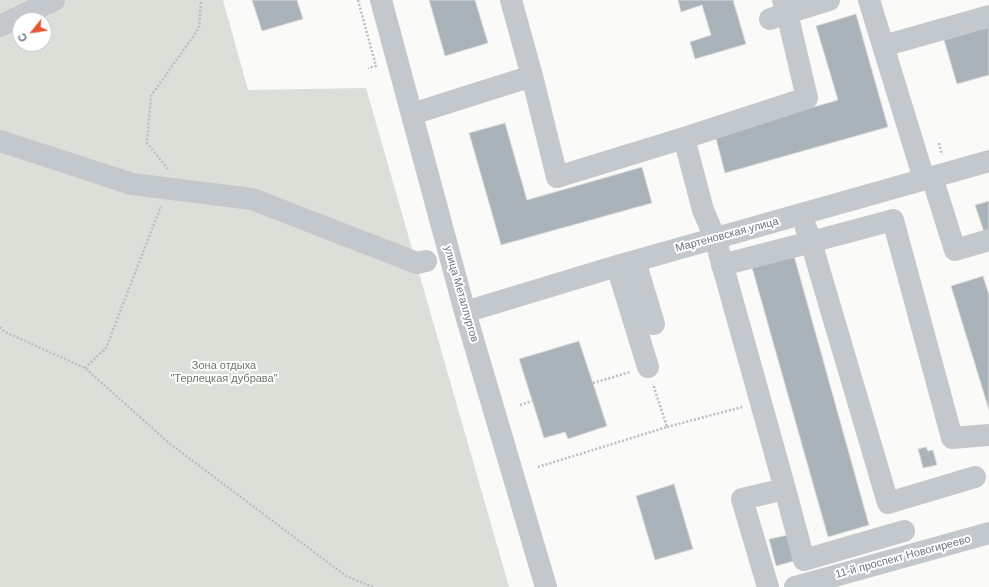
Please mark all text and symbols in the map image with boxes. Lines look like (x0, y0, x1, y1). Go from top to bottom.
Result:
north arrow (12, 12, 52, 52)
text: С (15, 31, 30, 44)
street label: Мартеновская улица (674, 215, 780, 255)
street label: улица Металлургов (441, 244, 481, 344)
park label: Зона отдыха "Терлецкая дубрава" (170, 359, 278, 385)
street label: 11-й проспект Новогиреево (834, 533, 972, 581)

